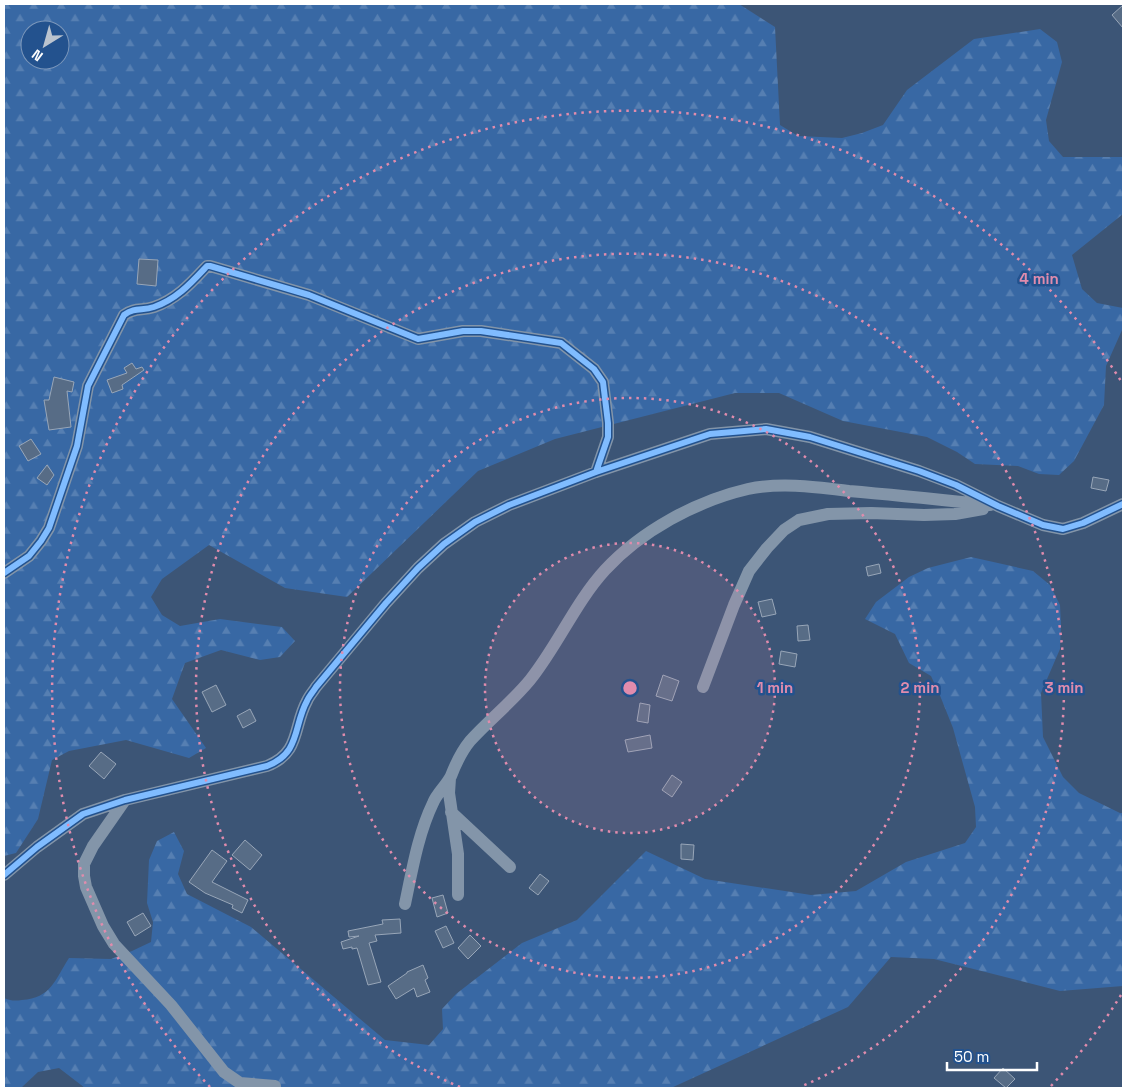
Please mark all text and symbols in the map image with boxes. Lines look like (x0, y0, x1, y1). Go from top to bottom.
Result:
north arrow (20, 20, 70, 70)
text: N (28, 45, 46, 65)
text: 4 min (1019, 269, 1059, 288)
text: 1 min (757, 678, 793, 697)
text: 2 min (901, 678, 939, 697)
text: 3 min (1045, 678, 1083, 697)
centre of rings (621, 679, 639, 697)
scale bar (947, 1040, 1037, 1072)
text: 50 m (954, 1047, 989, 1066)

